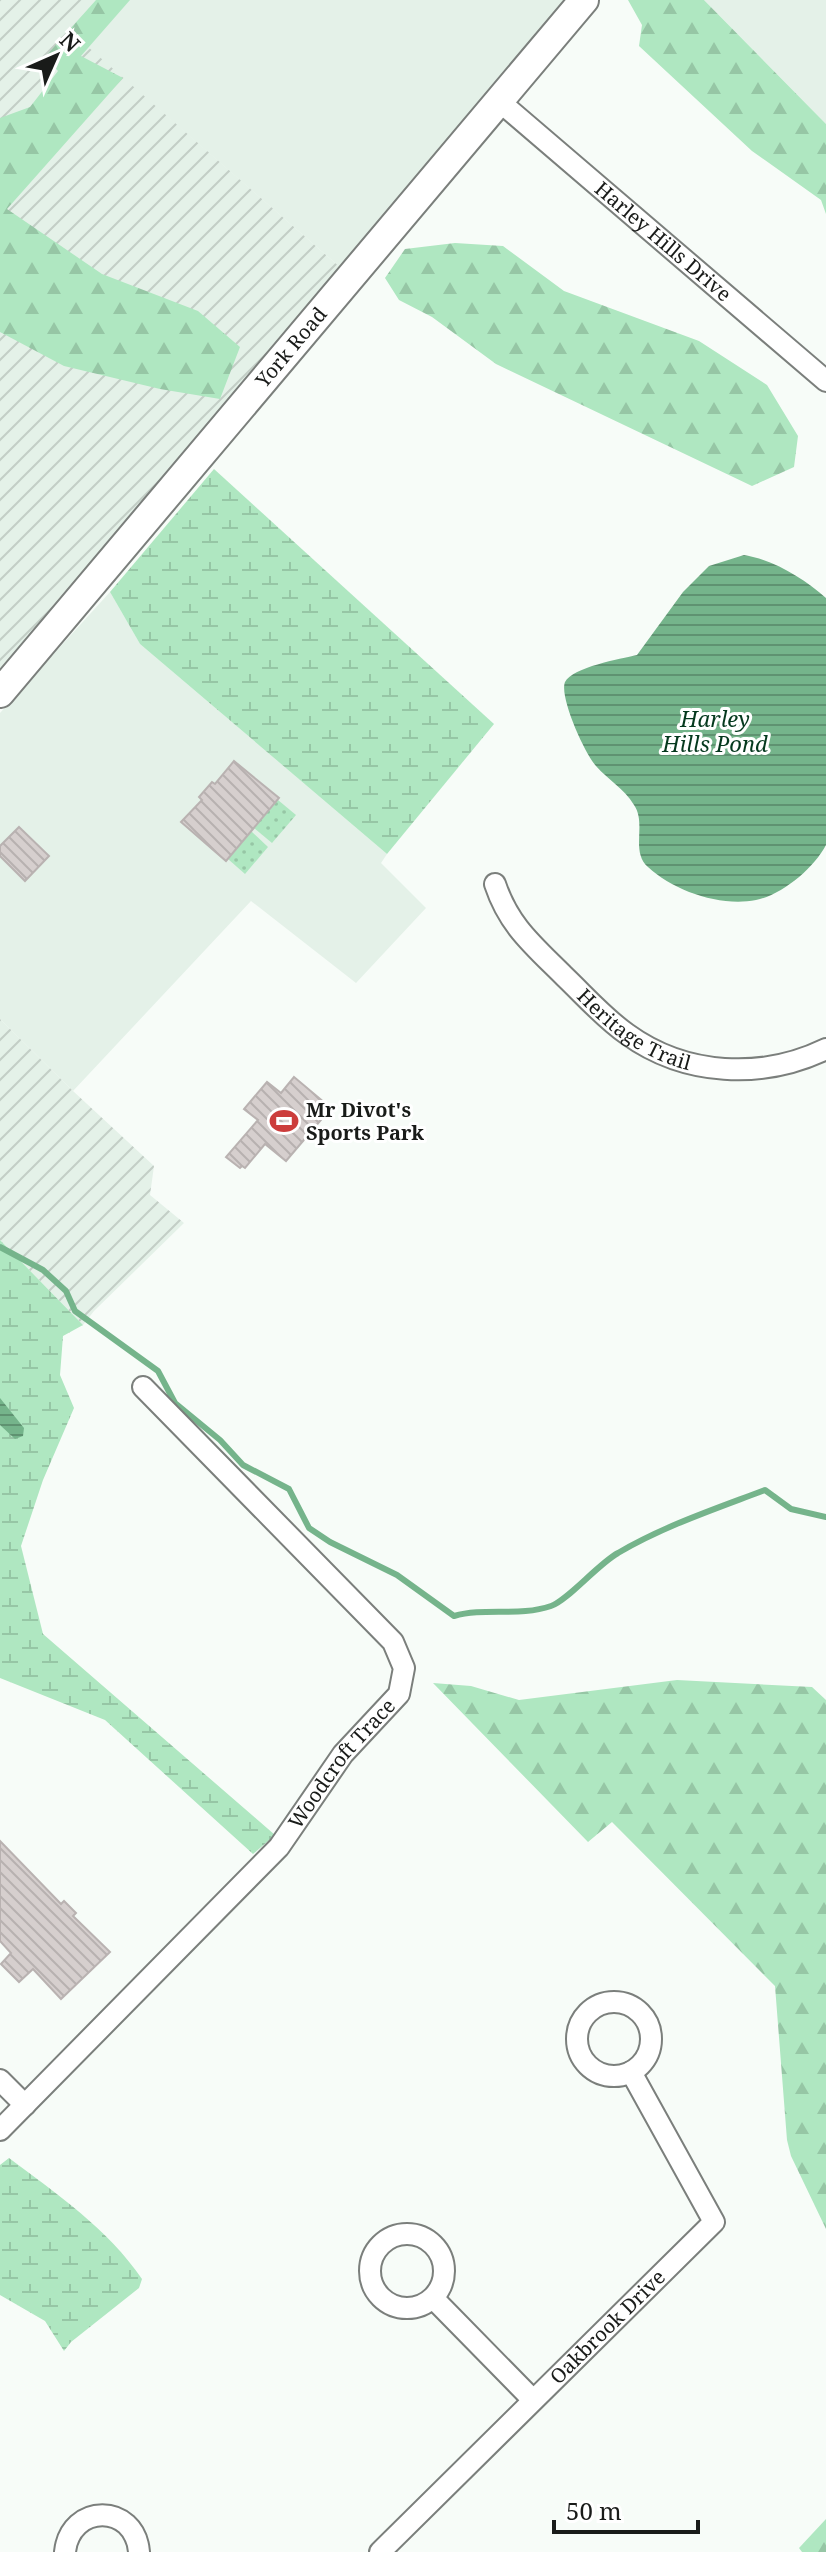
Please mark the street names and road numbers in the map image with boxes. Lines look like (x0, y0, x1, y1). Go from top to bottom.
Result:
street label: Harley Hills Drive (589, 175, 737, 307)
street label: York Road (249, 301, 333, 394)
street label: Heritage Trail (571, 983, 694, 1076)
street label: Woodcroft Trace (282, 1693, 401, 1834)
street label: Oakbrook Drive (544, 2264, 671, 2390)

